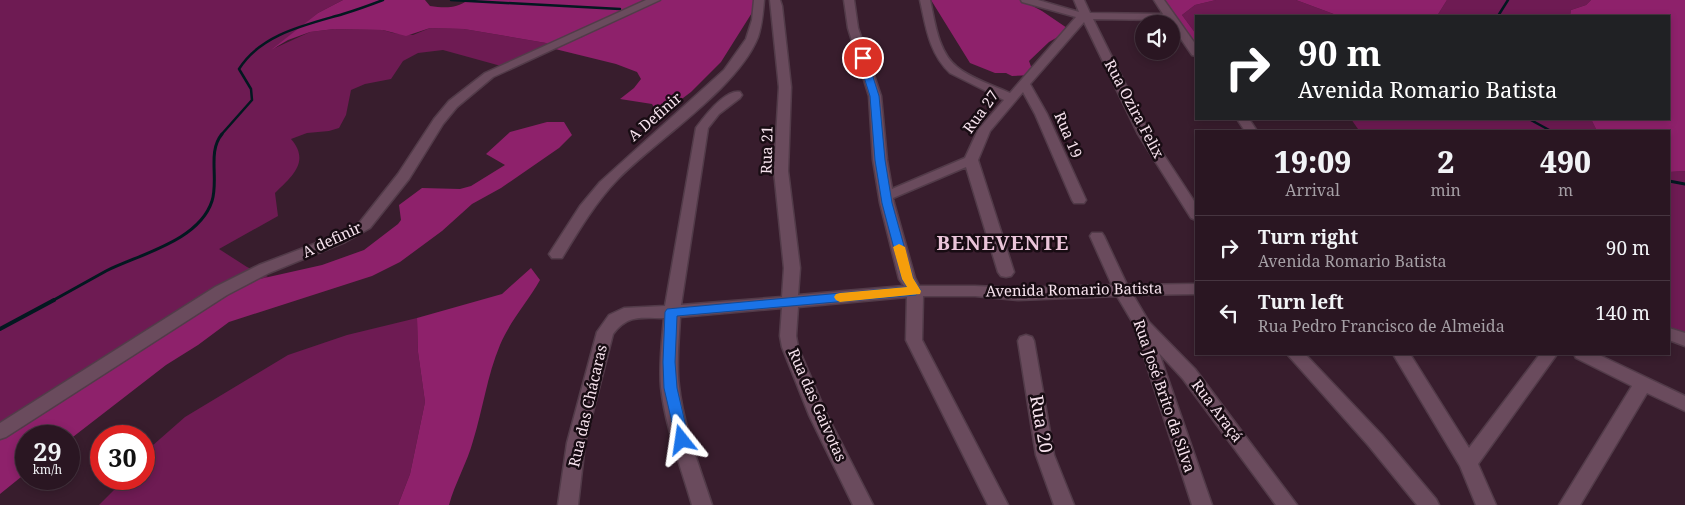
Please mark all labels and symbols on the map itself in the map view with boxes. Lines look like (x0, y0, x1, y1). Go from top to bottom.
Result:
pin (842, 37, 884, 79)
street label: Rua Ozira Felix (1101, 56, 1169, 162)
street label: Rua 27 (958, 86, 1003, 137)
street label: A Definir (623, 87, 685, 145)
street label: Rua 19 (1050, 108, 1088, 161)
street label: Rua 21 (756, 126, 776, 174)
street label: A definir (299, 217, 364, 262)
district label: BENEVENTE (937, 229, 1069, 256)
street label: Avenida Romario Batista (985, 277, 1163, 301)
street label: Rua José Brito da Silva (1129, 317, 1200, 475)
street label: Rua das Chácaras (563, 342, 611, 469)
street label: Rua das Gaivotas (784, 345, 852, 465)
street label: Rua Araçá (1188, 375, 1248, 446)
street label: Rua 20 (1025, 393, 1059, 455)
position arrow (655, 413, 707, 465)
speed limit sign: 30 (90, 425, 155, 490)

